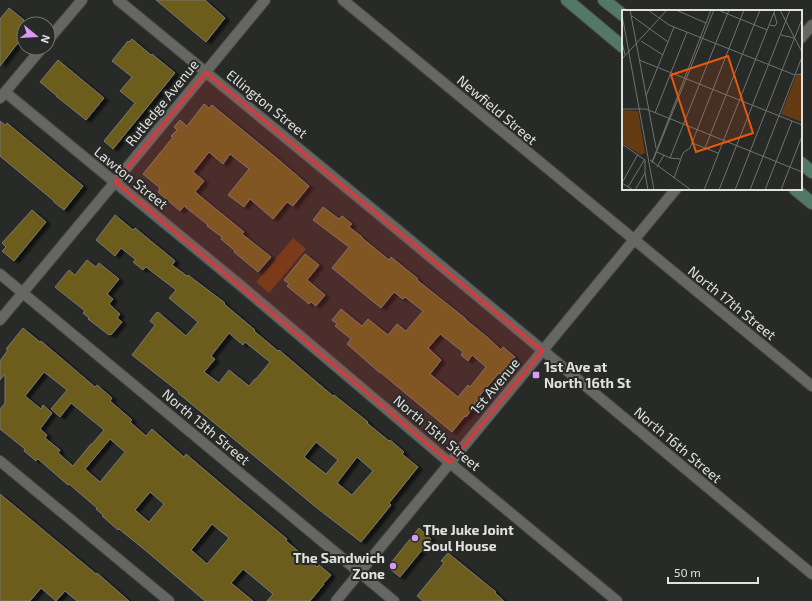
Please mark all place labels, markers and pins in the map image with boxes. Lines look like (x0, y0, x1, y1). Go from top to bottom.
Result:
place label: 1st Ave at North 16th St (544, 358, 631, 391)
marker: 1st Ave at North 16th St (531, 370, 541, 380)
place label: The Juke Joint Soul House (423, 521, 514, 554)
marker: The Juke Joint Soul House (410, 533, 420, 543)
place label: The Sandwich Zone (293, 549, 385, 582)
marker: The Sandwich Zone (388, 561, 398, 571)

